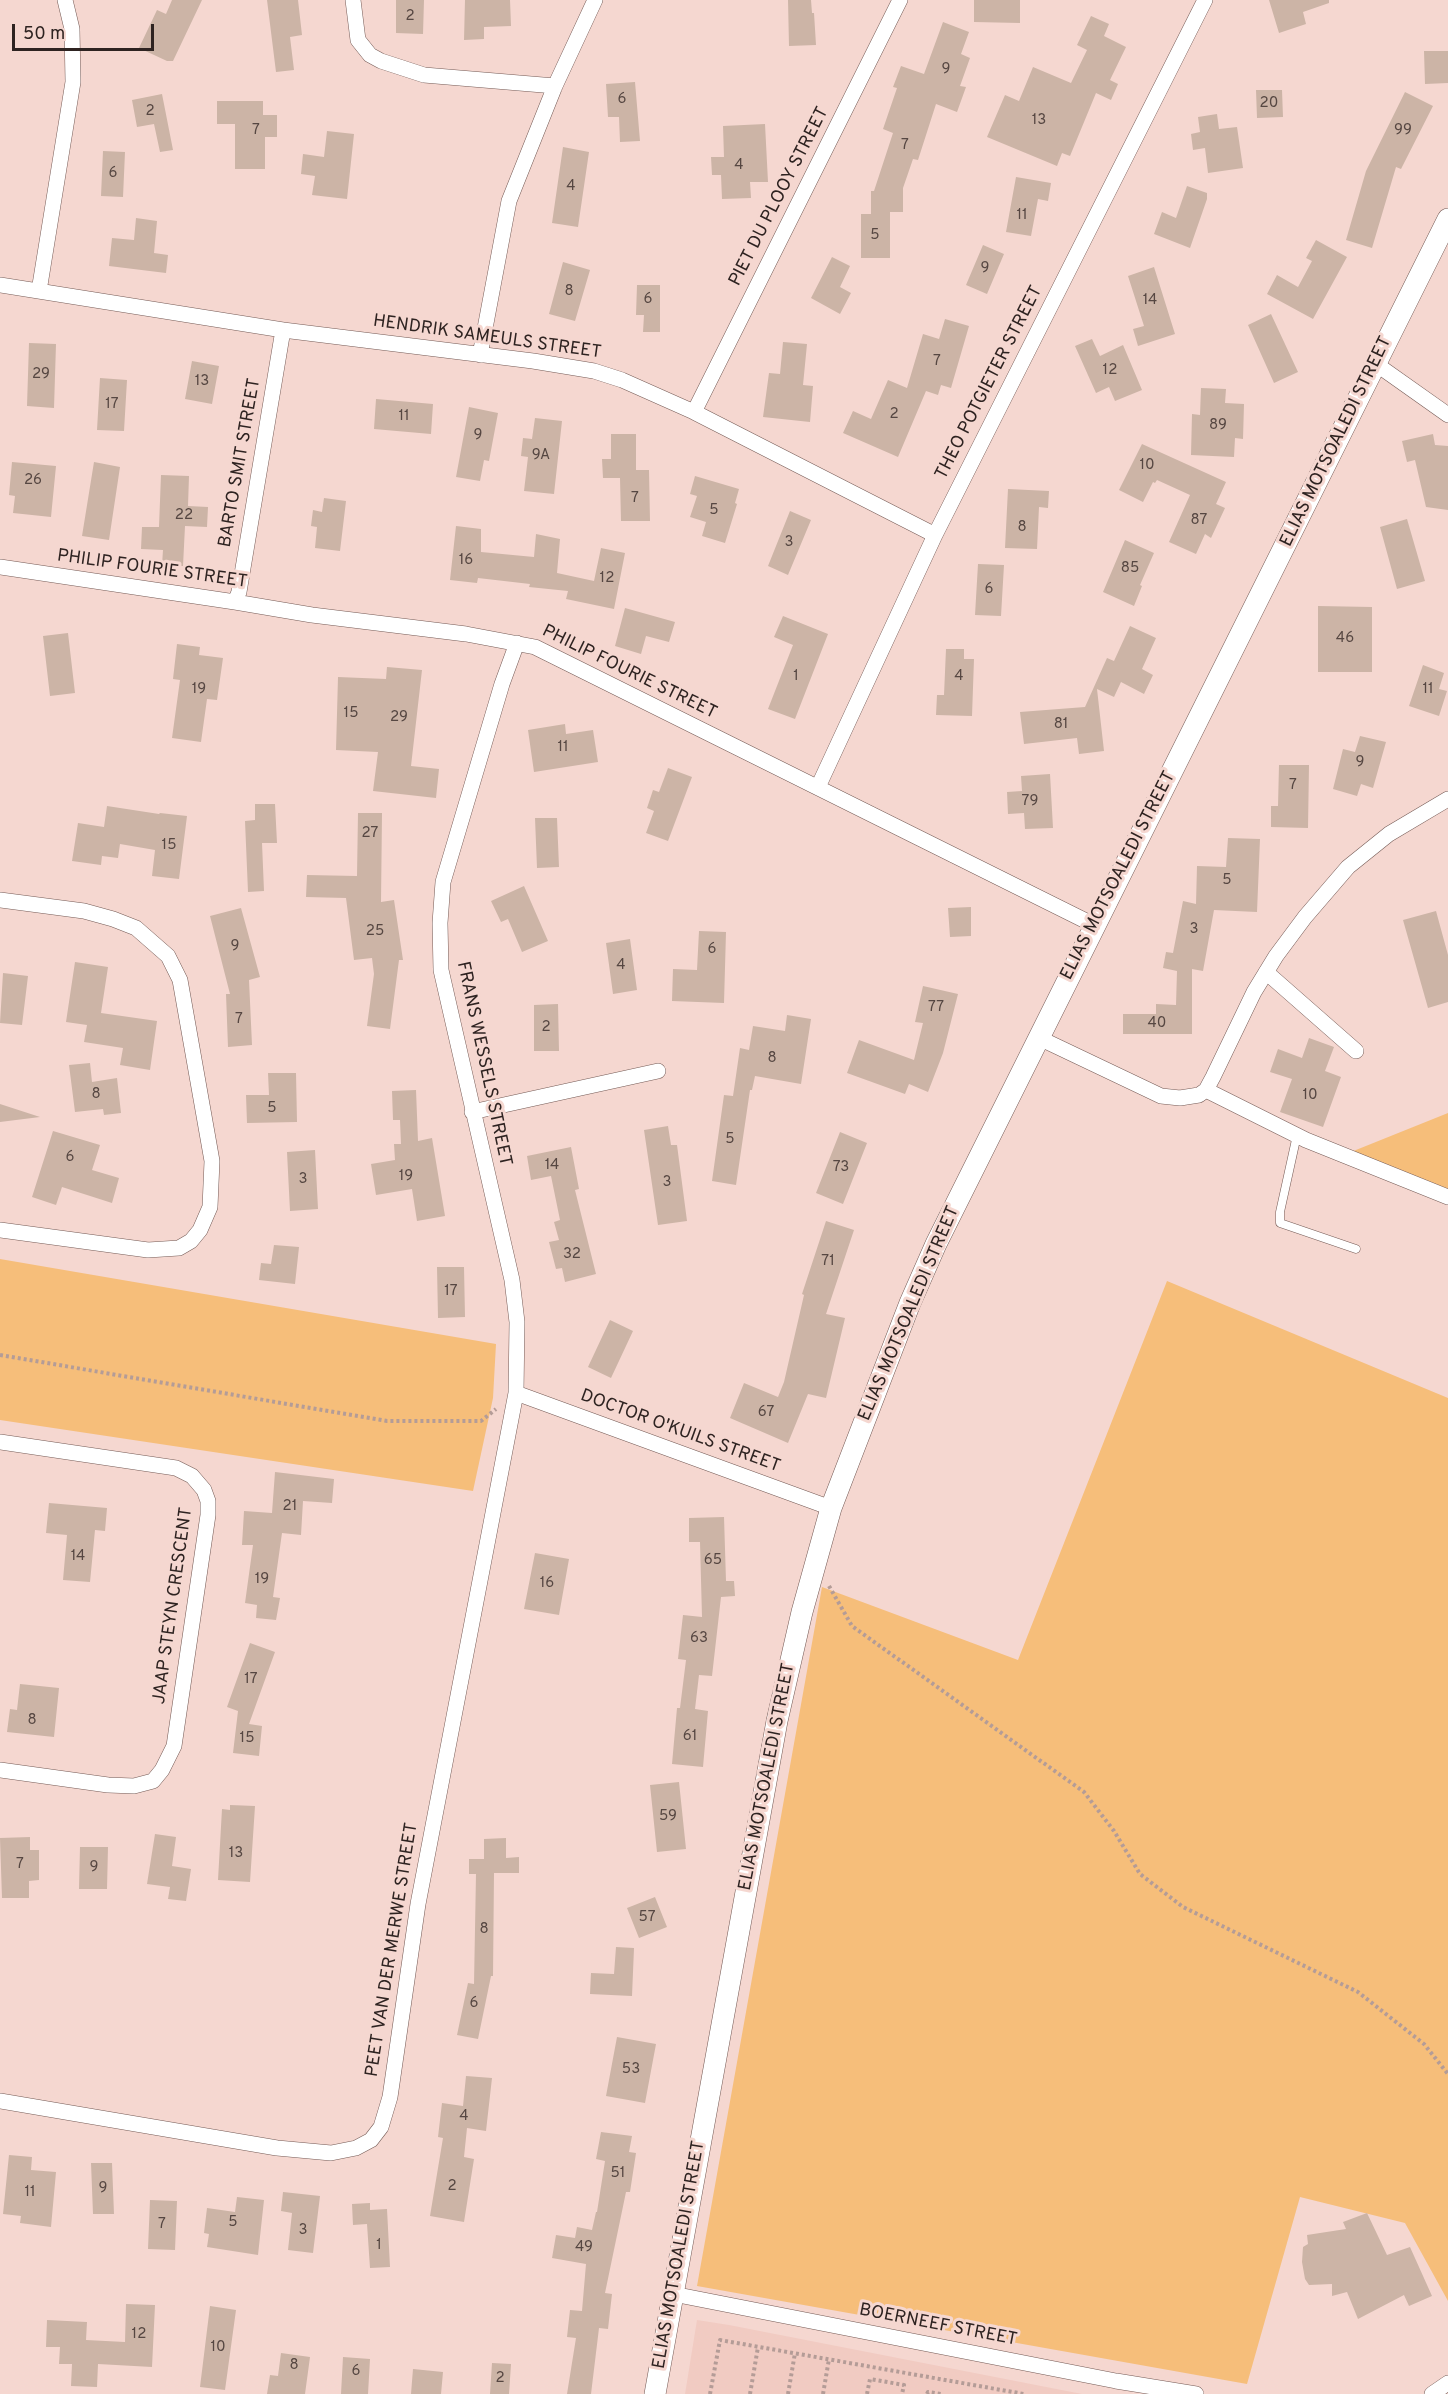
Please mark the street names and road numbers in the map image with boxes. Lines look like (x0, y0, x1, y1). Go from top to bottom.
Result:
street label: PIET DU PLOOY STREET (725, 104, 835, 290)
street label: THEO POTGIETER STREET (932, 283, 1048, 483)
street label: HENDRIK SAMEULS STREET (371, 311, 603, 365)
street label: ELIAS MOTSOALEDI STREET (1277, 333, 1397, 551)
street label: BARTO SMIT STREET (215, 377, 267, 549)
street label: PHILIP FOURIE STREET (55, 546, 249, 594)
street label: PHILIP FOURIE STREET (538, 621, 720, 725)
street label: ELIAS MOTSOALEDI STREET (1057, 768, 1181, 984)
street label: FRANS WESSELS STREET (451, 960, 515, 1168)
street label: ELIAS MOTSOALEDI STREET (855, 1203, 965, 1425)
street label: DOCTOR O'KUILS STREET (577, 1386, 783, 1478)
street label: JAAP STEYN CRESCENT (149, 1506, 199, 1706)
street label: ELIAS MOTSOALEDI STREET (735, 1661, 801, 1893)
street label: PEET VAN DER MERWE STREET (362, 1821, 424, 2079)
street label: ELIAS MOTSOALEDI STREET (649, 2139, 711, 2371)
street label: BOERNEEF STREET (857, 2300, 1019, 2352)

